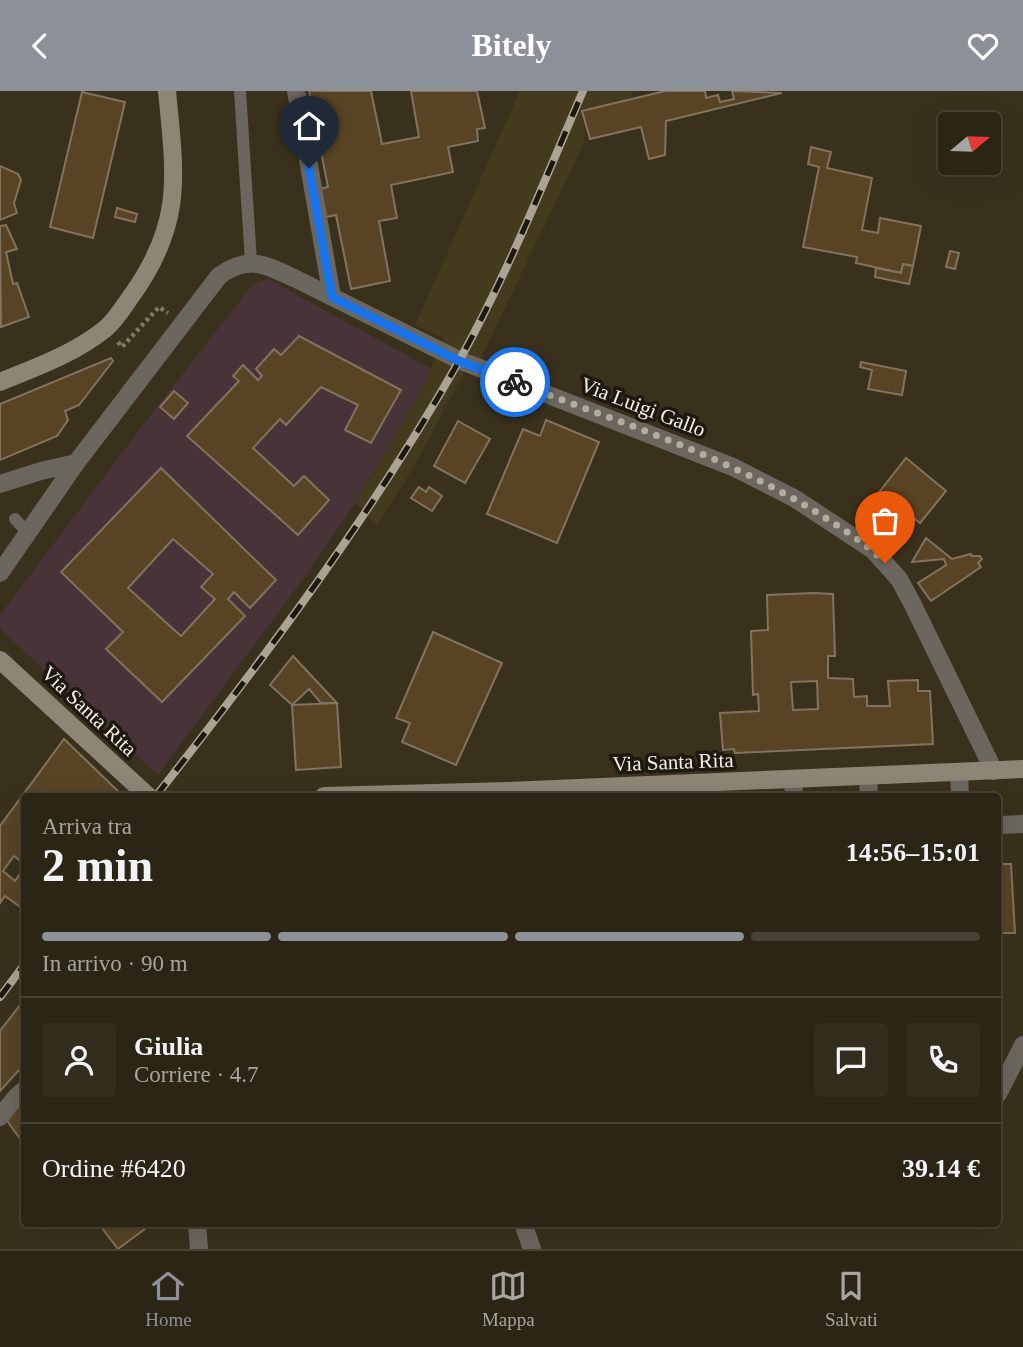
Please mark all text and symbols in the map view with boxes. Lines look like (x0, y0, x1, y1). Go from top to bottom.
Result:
icon: back (21, 27, 59, 65)
text: Bitely (472, 27, 551, 63)
icon: heart (964, 27, 1002, 65)
pin (279, 96, 339, 168)
icon: home (290, 107, 328, 145)
north arrow (938, 112, 1001, 175)
map controls (938, 112, 1001, 175)
courier (480, 347, 550, 417)
icon: bike (496, 363, 534, 401)
street label: Via Luigi Gallo (577, 372, 709, 442)
pin (855, 491, 915, 563)
icon: bag (866, 502, 904, 540)
street label: Via Santa Rita (36, 661, 142, 762)
street label: Via Santa Rita (612, 748, 735, 776)
text: Arriva tra (42, 814, 132, 839)
text: 14:56–15:01 (846, 838, 980, 867)
text: 2 min (42, 840, 153, 891)
text: In arrivo · 90 m (42, 951, 188, 976)
button: person (42, 1023, 116, 1097)
button: chat (814, 1023, 888, 1097)
button: phone (906, 1023, 980, 1097)
text: Giulia (134, 1032, 203, 1061)
text: Corriere · 4.7 (134, 1062, 259, 1087)
text: Ordine #6420 (42, 1154, 186, 1183)
text: 39.14 € (902, 1154, 980, 1183)
tab: Home (145, 1267, 192, 1331)
tab: Mappa (482, 1267, 535, 1331)
tab: Salvati (825, 1267, 878, 1331)

